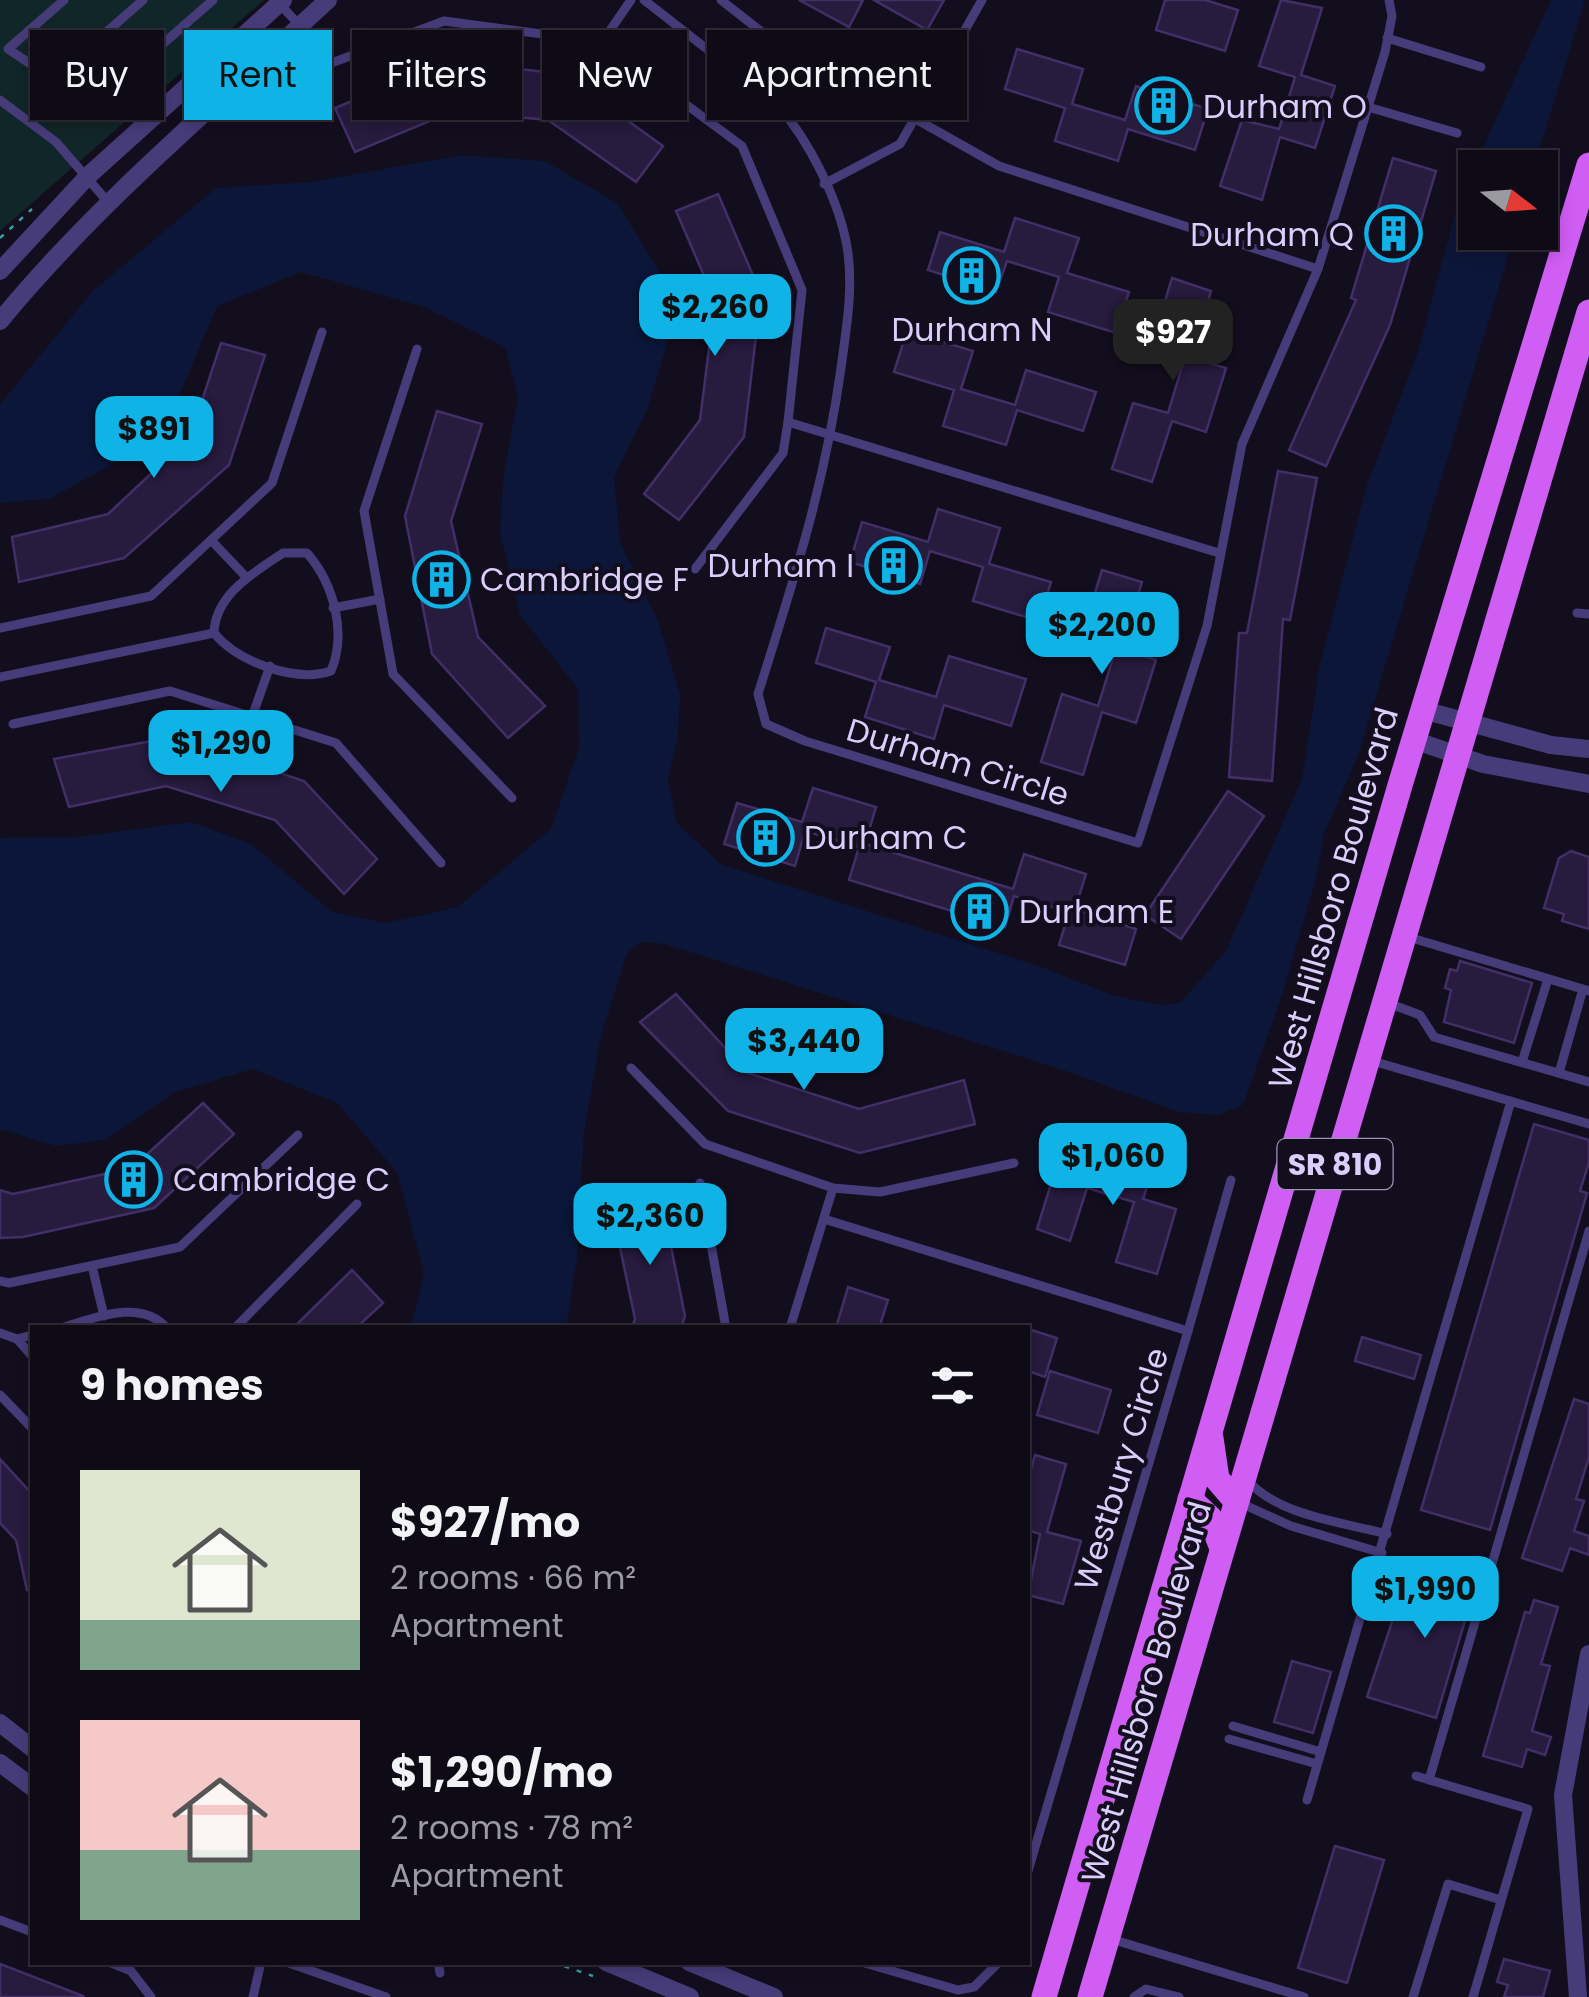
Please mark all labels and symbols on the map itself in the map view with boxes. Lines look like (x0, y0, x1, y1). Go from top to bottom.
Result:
building icon: Durham O (1134, 76, 1194, 136)
place label: Durham O (1203, 84, 1367, 129)
north arrow (1458, 150, 1558, 250)
building icon: Durham Q (1363, 204, 1423, 264)
place label: Durham Q (1190, 212, 1354, 257)
building icon: Durham N (942, 245, 1002, 305)
pin: $2,260 (634, 274, 796, 359)
pin: $927 (1114, 299, 1232, 384)
place label: Durham N (891, 307, 1053, 352)
pin: $891 (95, 396, 213, 481)
building icon: Durham I (863, 535, 923, 595)
place label: Durham I (707, 543, 854, 588)
building icon: Cambridge F (411, 549, 471, 609)
place label: Cambridge F (480, 557, 689, 602)
pin: $2,200 (1021, 592, 1183, 677)
street label: West Hillsboro Boulevard (1257, 702, 1409, 1094)
street label: Durham Circle (841, 707, 1075, 817)
pin: $1,290 (140, 710, 302, 795)
building icon: Durham C (735, 807, 795, 867)
place label: Durham C (804, 815, 967, 860)
building icon: Durham E (950, 881, 1010, 941)
place label: Durham E (1019, 889, 1174, 934)
pin: $3,440 (723, 1008, 885, 1093)
pin: $1,060 (1032, 1123, 1194, 1208)
road number: SR 810 (1278, 1139, 1392, 1189)
building icon: Cambridge C (104, 1149, 164, 1209)
place label: Cambridge C (173, 1157, 390, 1202)
pin: $2,360 (569, 1183, 731, 1268)
street label: Westbury Circle (1063, 1342, 1179, 1596)
street label: West Hillsboro Boulevard (1070, 1496, 1222, 1888)
pin: $1,990 (1344, 1556, 1506, 1641)

